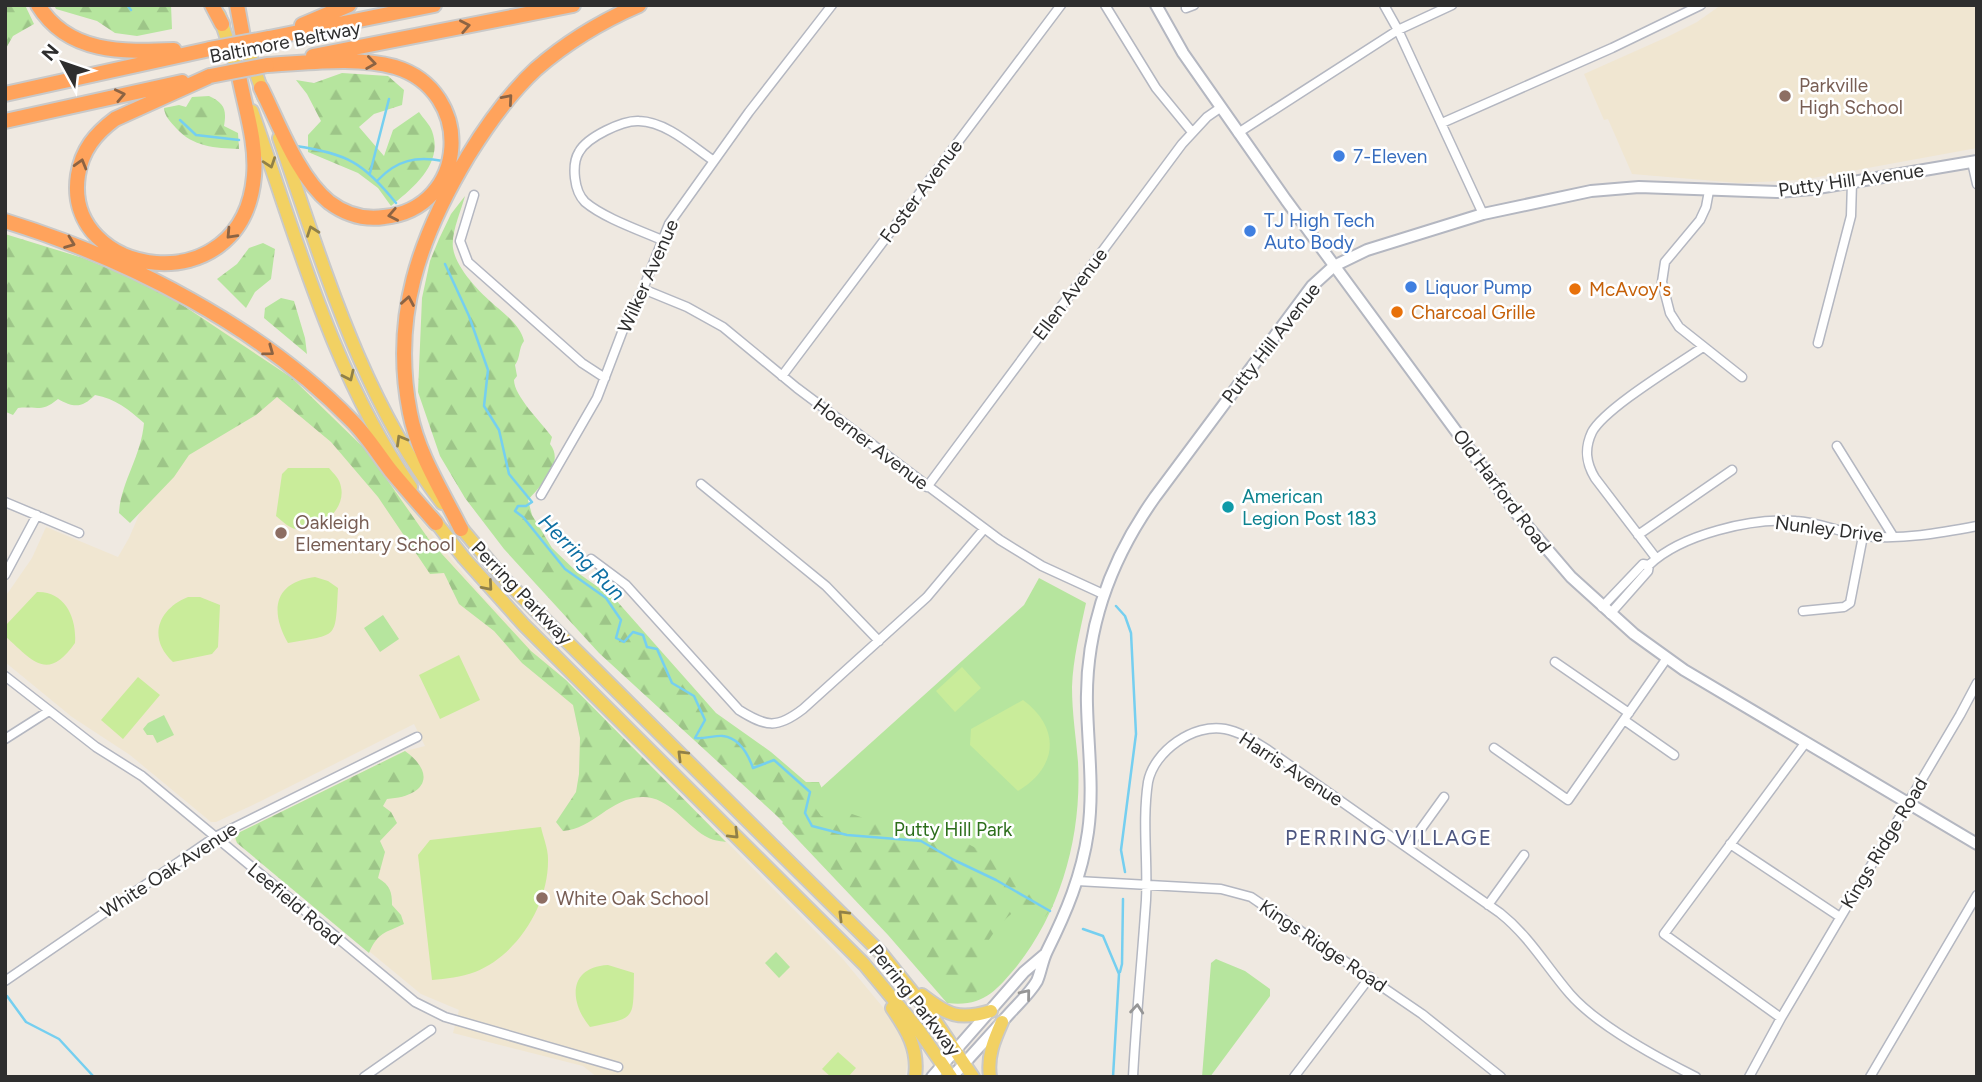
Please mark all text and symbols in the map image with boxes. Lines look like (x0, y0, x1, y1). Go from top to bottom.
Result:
street label: Baltimore Beltway (208, 16, 362, 68)
one-way arrow (459, 20, 471, 35)
north arrow (28, 28, 98, 98)
text: N (37, 39, 64, 65)
one-way arrow (365, 56, 377, 71)
place label: Parkville High School (1799, 74, 1903, 119)
one-way arrow (114, 88, 126, 103)
marker: Parkville High School (1777, 88, 1793, 104)
one-way arrow (500, 95, 512, 108)
street label: Foster Avenue (875, 135, 967, 247)
place label: 7-Eleven (1353, 145, 1427, 168)
marker: 7-Eleven (1331, 148, 1347, 164)
one-way arrow (262, 156, 276, 169)
one-way arrow (73, 158, 88, 170)
street label: Putty Hill Avenue (1777, 158, 1925, 202)
one-way arrow (387, 207, 399, 222)
place label: TJ High Tech Auto Body (1264, 209, 1375, 254)
street label: Wilker Avenue (613, 216, 683, 336)
marker: TJ High Tech Auto Body (1242, 223, 1258, 239)
one-way arrow (226, 226, 239, 239)
one-way arrow (306, 226, 320, 238)
one-way arrow (63, 235, 75, 249)
street label: Ellen Avenue (1028, 243, 1112, 345)
place label: Liquor Pump (1425, 276, 1532, 299)
street label: Putty Hill Avenue (1217, 278, 1325, 408)
place label: McAvoy's (1589, 278, 1671, 301)
marker: Liquor Pump (1403, 279, 1419, 295)
marker: McAvoy's (1567, 281, 1583, 297)
one-way arrow (400, 295, 415, 307)
place label: Charcoal Grille (1411, 301, 1535, 324)
marker: Charcoal Grille (1389, 304, 1405, 320)
one-way arrow (261, 343, 274, 356)
one-way arrow (341, 369, 355, 381)
street label: Hoerner Avenue (809, 393, 933, 495)
street label: Old Harford Road (1448, 425, 1556, 557)
one-way arrow (396, 435, 409, 448)
place label: American Legion Post 183 (1242, 485, 1377, 530)
marker: American Legion Post 183 (1220, 499, 1236, 515)
water label: Herring Run (533, 508, 631, 606)
place label: Oakleigh Elementary School (295, 511, 455, 556)
street label: Nunley Drive (1774, 511, 1884, 547)
marker: Oakleigh Elementary School (273, 525, 289, 541)
street label: Perring Parkway (467, 536, 577, 650)
one-way arrow (479, 577, 492, 590)
street label: Harris Avenue (1235, 727, 1347, 811)
one-way arrow (677, 750, 690, 763)
street label: Kings Ridge Road (1836, 773, 1932, 913)
street label: White Oak Avenue (96, 817, 242, 923)
park label: Putty Hill Park (894, 818, 1013, 841)
district label: PERRING VILLAGE (1285, 825, 1493, 850)
one-way arrow (726, 826, 738, 838)
street label: Leefield Road (243, 858, 347, 950)
place label: White Oak School (556, 887, 709, 910)
marker: White Oak School (534, 890, 550, 906)
street label: Kings Ridge Road (1255, 895, 1391, 997)
one-way arrow (839, 910, 852, 923)
street label: Perring Parkway (864, 940, 966, 1060)
one-way arrow (1018, 990, 1031, 1002)
one-way arrow (1129, 1003, 1144, 1014)

